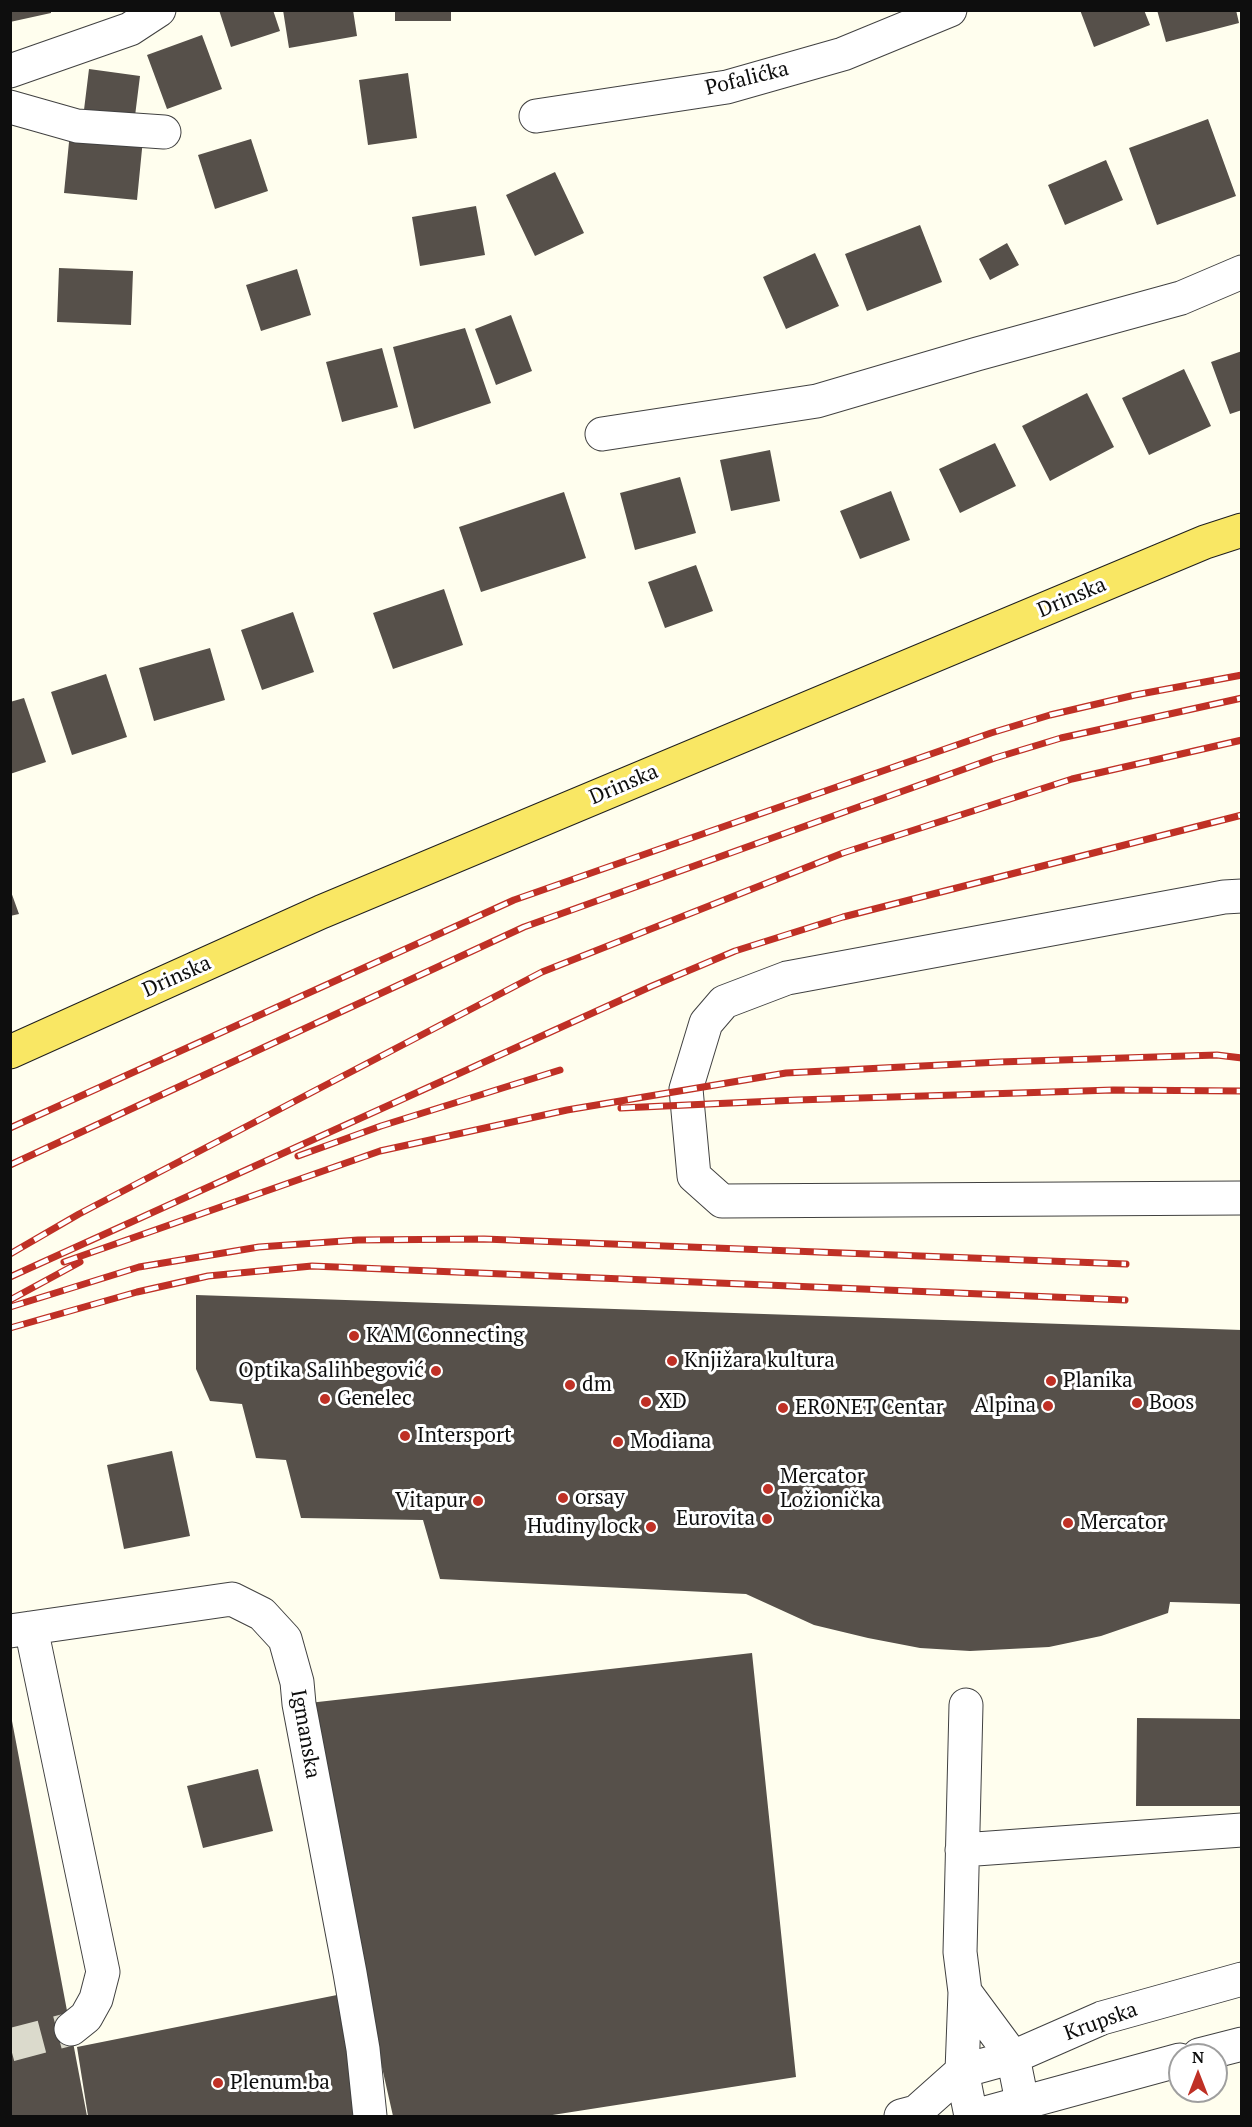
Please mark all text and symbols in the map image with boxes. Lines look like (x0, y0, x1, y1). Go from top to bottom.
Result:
street label: Pofalićka (703, 56, 791, 102)
street label: Drinska (1034, 572, 1110, 624)
street label: Drinska (586, 759, 662, 811)
street label: Drinska (139, 951, 215, 1003)
place label: KAM Connecting (366, 1323, 524, 1349)
marker: KAM Connecting (347, 1329, 361, 1343)
place label: Knjižara kultura (684, 1348, 835, 1374)
marker: Knjižara kultura (665, 1354, 679, 1368)
place label: Optika Salihbegović (238, 1358, 424, 1384)
marker: Optika Salihbegović (429, 1364, 443, 1378)
place label: Planika (1063, 1368, 1133, 1394)
place label: dm (582, 1372, 612, 1398)
marker: Planika (1044, 1374, 1058, 1388)
marker: dm (563, 1378, 577, 1392)
place label: Genelec (337, 1386, 412, 1412)
place label: XD (658, 1389, 687, 1415)
place label: Boos (1149, 1390, 1194, 1416)
marker: Genelec (318, 1392, 332, 1406)
place label: Alpina (974, 1393, 1036, 1419)
marker: XD (639, 1395, 653, 1409)
place label: ERONET Centar (795, 1395, 944, 1421)
marker: Boos (1130, 1396, 1144, 1410)
marker: Alpina (1041, 1399, 1055, 1413)
marker: ERONET Centar (776, 1401, 790, 1415)
place label: Intersport (417, 1423, 512, 1449)
marker: Intersport (398, 1429, 412, 1443)
place label: Modiana (630, 1429, 711, 1455)
marker: Modiana (611, 1435, 625, 1449)
place label: Mercator Ložionička (780, 1464, 881, 1514)
marker: Mercator Ložionička (761, 1482, 775, 1496)
place label: orsay (575, 1485, 625, 1511)
place label: Vitapur (395, 1488, 466, 1514)
marker: orsay (556, 1491, 570, 1505)
marker: Vitapur (471, 1494, 485, 1508)
place label: Eurovita (676, 1506, 755, 1532)
place label: Mercator (1080, 1510, 1165, 1536)
marker: Eurovita (760, 1512, 774, 1526)
place label: Hudiny lock (527, 1514, 639, 1540)
marker: Mercator (1061, 1516, 1075, 1530)
marker: Hudiny lock (644, 1520, 658, 1534)
street label: Igmanska (285, 1687, 325, 1781)
street label: Krupska (1061, 1997, 1141, 2047)
north arrow (1168, 2043, 1228, 2103)
text: N (1192, 2046, 1204, 2068)
place label: Plenum.ba (230, 2070, 330, 2096)
marker: Plenum.ba (211, 2076, 225, 2090)

